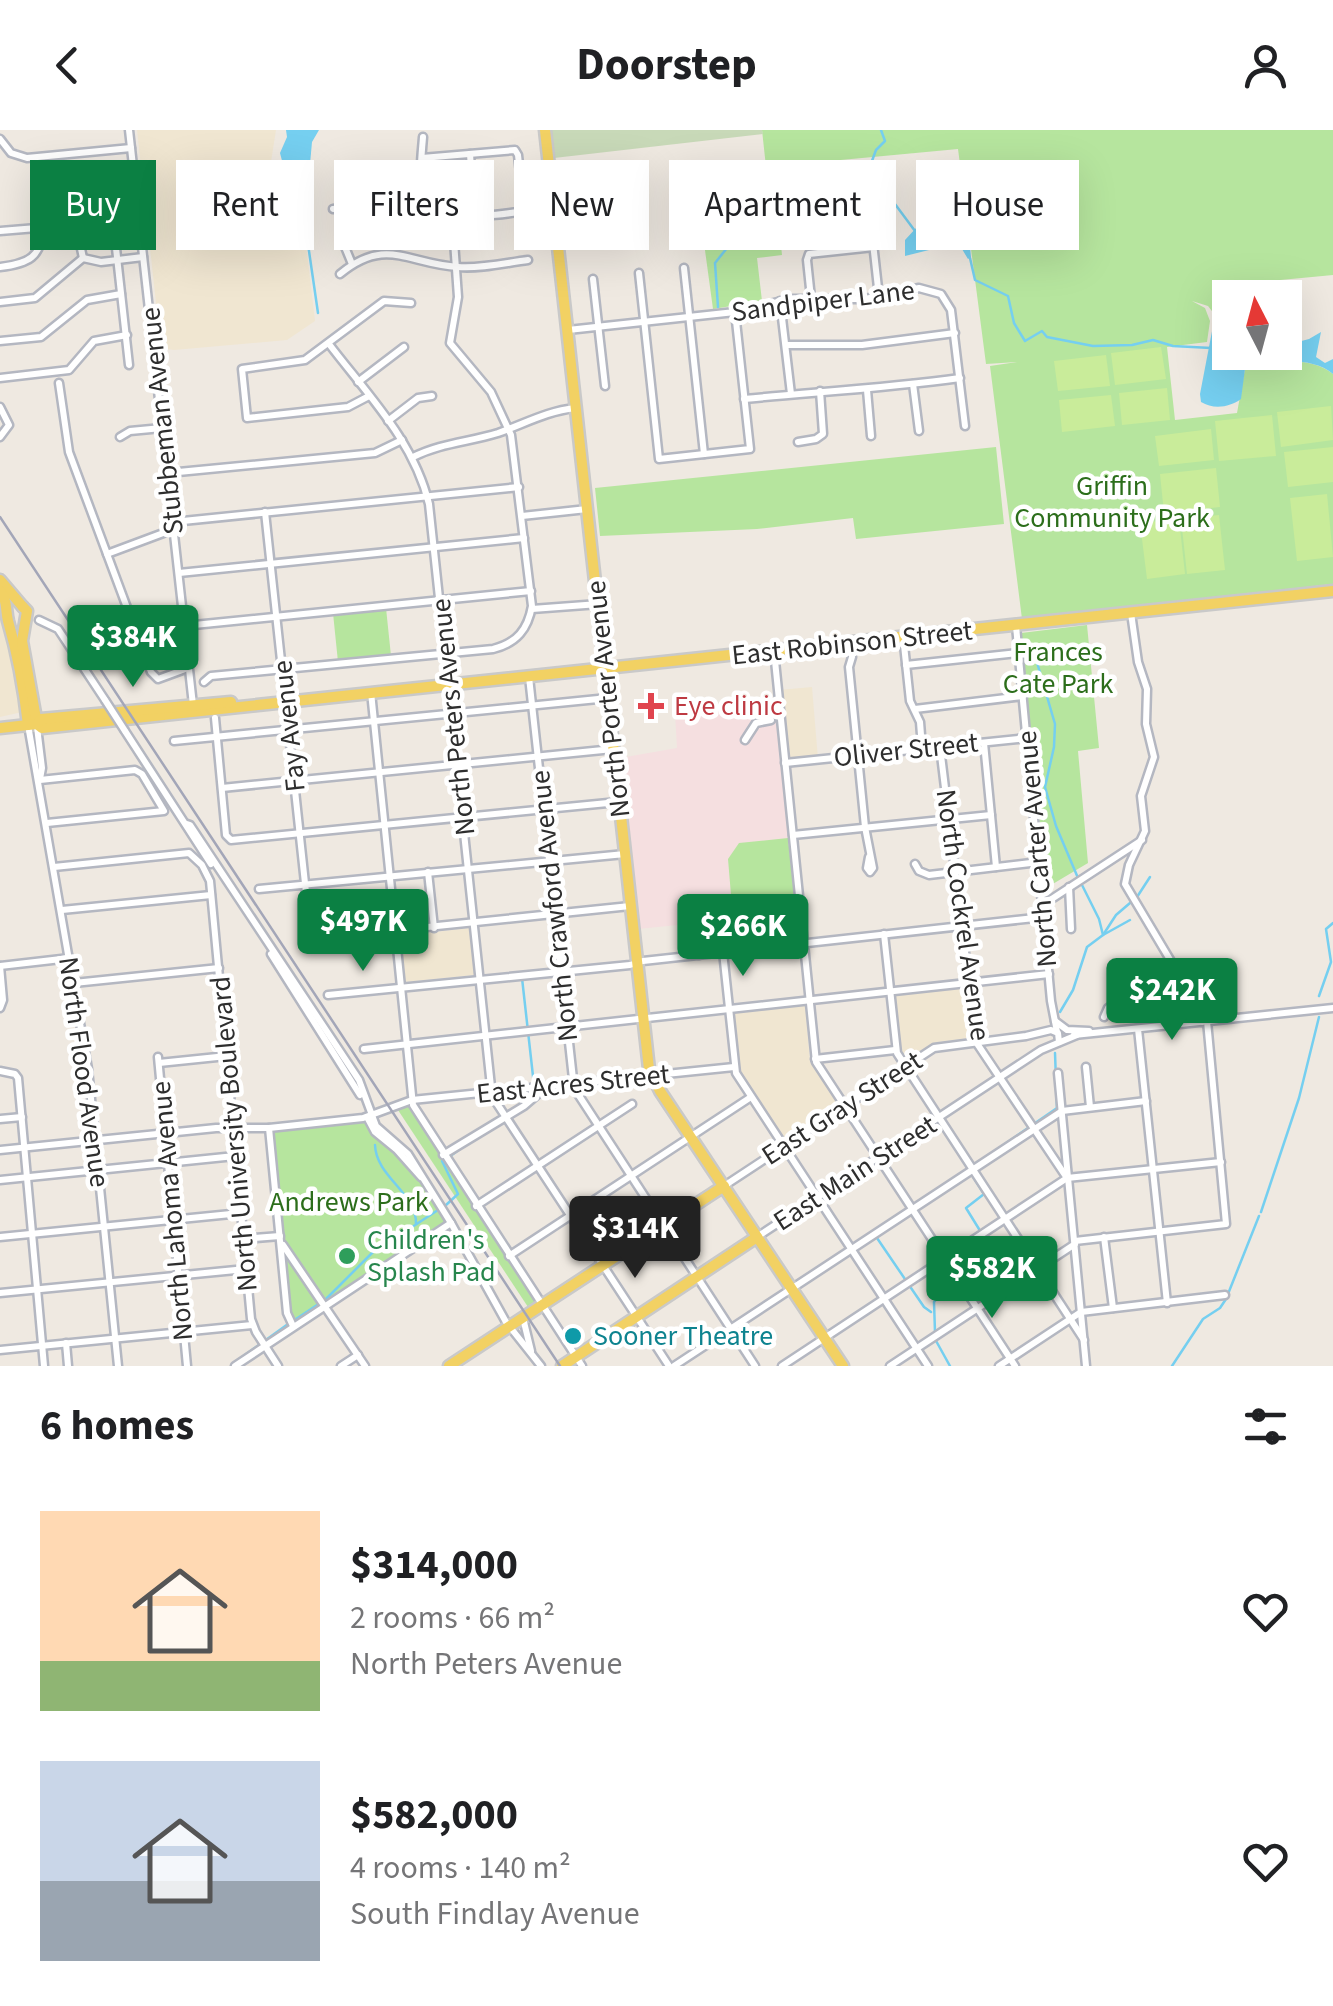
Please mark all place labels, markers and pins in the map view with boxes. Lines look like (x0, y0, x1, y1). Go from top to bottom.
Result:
pin: $384K (63, 605, 203, 690)
place label: Eye clinic (674, 686, 783, 726)
marker: Eye clinic (638, 693, 664, 719)
pin: $497K (293, 889, 433, 974)
pin: $266K (673, 894, 813, 979)
pin: $242K (1102, 958, 1242, 1043)
pin: $314K (565, 1196, 705, 1281)
place label: Children's Splash Pad (367, 1220, 496, 1292)
pin: $582K (922, 1236, 1062, 1321)
marker: Children's Splash Pad (336, 1245, 358, 1267)
place label: Sooner Theatre (593, 1316, 773, 1356)
marker: Sooner Theatre (562, 1325, 584, 1347)

